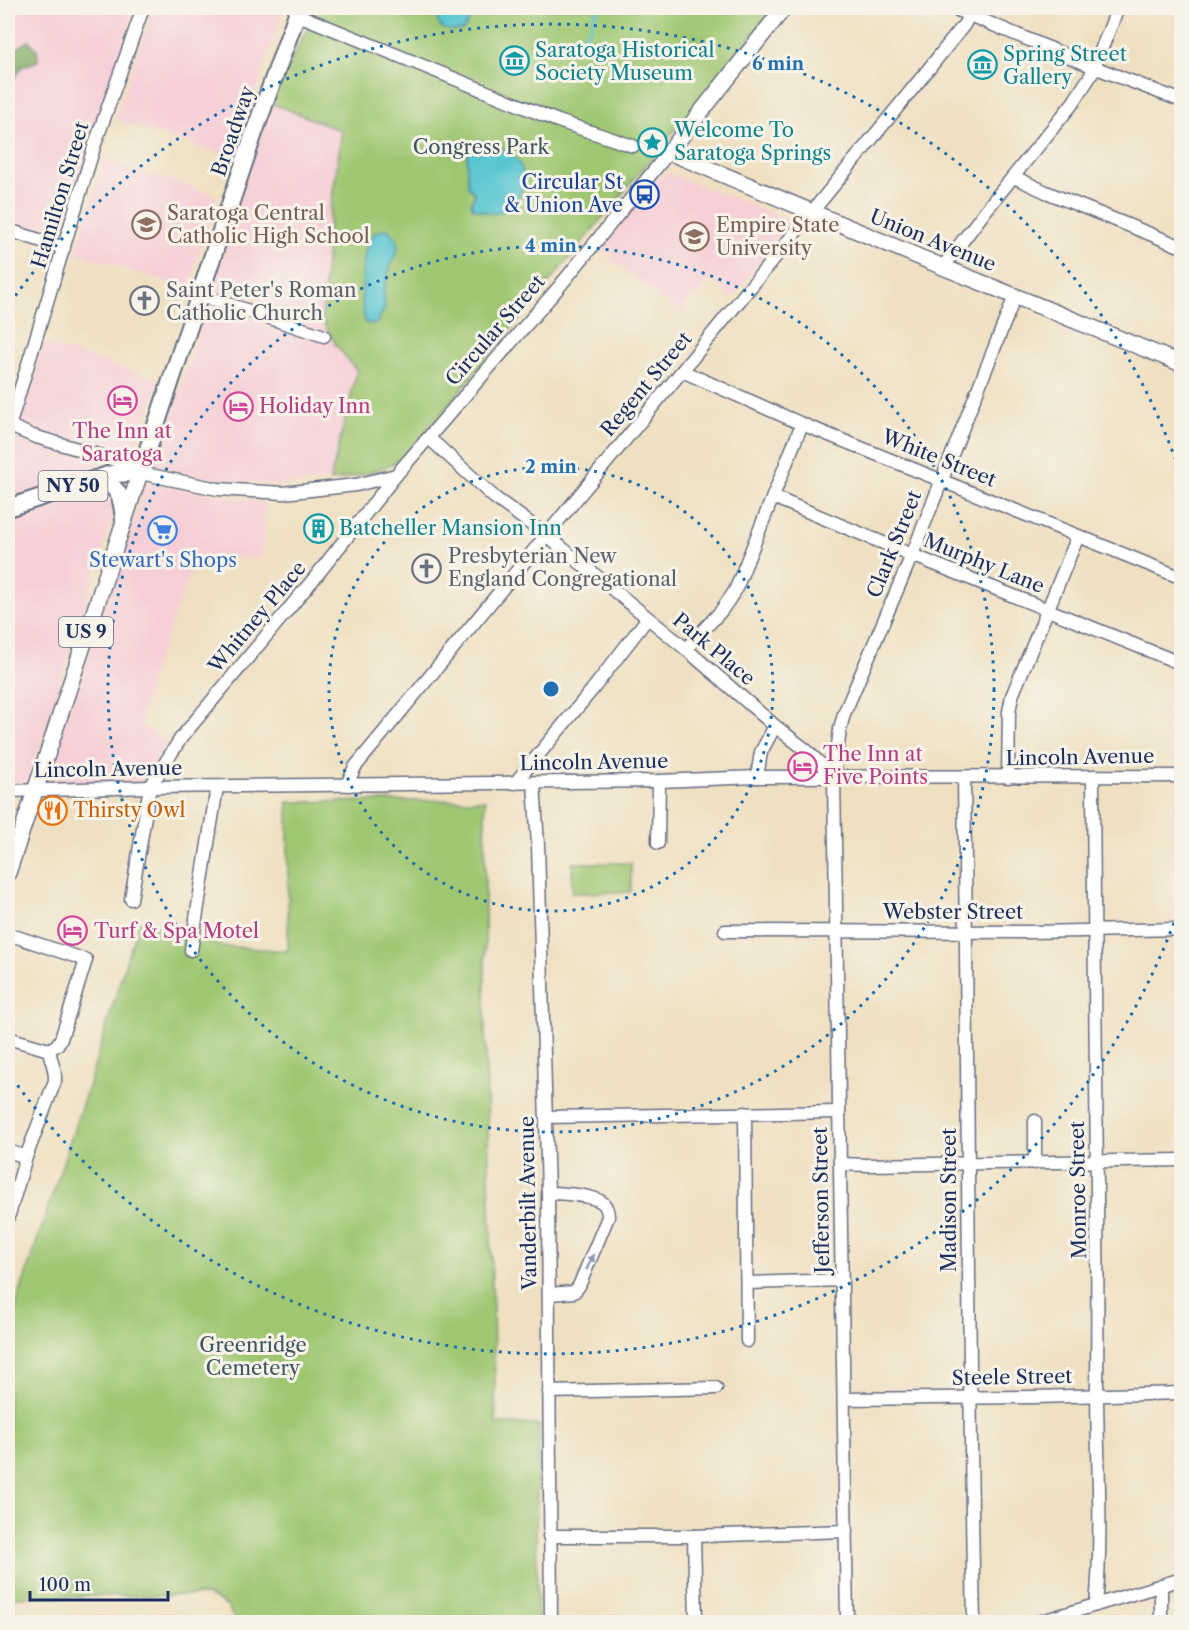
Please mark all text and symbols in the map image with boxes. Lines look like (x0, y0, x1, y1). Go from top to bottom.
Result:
place label: Saratoga Historical Society Museum (535, 38, 714, 85)
place label: Spring Street Gallery (1003, 42, 1127, 89)
museum icon: Saratoga Historical Society Museum (498, 45, 530, 77)
museum icon: Spring Street Gallery (966, 49, 998, 81)
text: 6 min (752, 53, 805, 75)
street label: Broadway (206, 82, 260, 179)
place label: Welcome To Saratoga Springs (673, 118, 831, 165)
street label: Hamilton Street (26, 119, 94, 271)
place icon: Welcome To Saratoga Springs (637, 126, 669, 158)
park label: Congress Park (413, 135, 551, 159)
place label: Circular St & Union Ave (504, 170, 623, 217)
bus stop icon: Circular St & Union Ave (628, 178, 660, 210)
place label: Saratoga Central Catholic High School (167, 201, 370, 248)
street label: Union Avenue (866, 204, 1000, 276)
school or university icon: Saratoga Central Catholic High School (130, 208, 162, 240)
place label: Empire State University (716, 213, 839, 260)
school or university icon: Empire State University (679, 220, 711, 252)
text: 4 min (525, 235, 578, 257)
street label: Circular Street (440, 270, 550, 390)
place label: Saint Peter's Roman Catholic Church (166, 278, 357, 325)
church icon: Saint Peter's Roman Catholic Church (129, 285, 161, 317)
street label: Regent Street (595, 327, 697, 441)
hotel icon: The Inn at Saratoga (106, 385, 138, 417)
hotel icon: Holiday Inn (222, 390, 254, 422)
place label: Holiday Inn (259, 394, 371, 418)
place label: The Inn at Saratoga (72, 419, 172, 466)
street label: White Street (877, 424, 1000, 492)
text: 2 min (525, 456, 578, 478)
road number: NY 50 (38, 471, 107, 501)
street label: Clark Street (862, 487, 926, 601)
building icon: Batcheller Mansion Inn (302, 512, 334, 544)
supermarket icon: Stewart's Shops (147, 514, 179, 546)
place label: Batcheller Mansion Inn (339, 516, 562, 540)
street label: Murphy Lane (920, 528, 1048, 598)
place label: Presbyterian New England Congregational (448, 544, 677, 591)
place label: Stewart's Shops (89, 548, 237, 572)
church icon: Presbyterian New England Congregational (411, 552, 443, 584)
street label: Whitney Place (203, 556, 311, 679)
street label: Park Place (668, 608, 760, 690)
road number: US 9 (59, 617, 113, 647)
centre of rings (541, 679, 561, 699)
place label: The Inn at Five Points (823, 742, 928, 789)
street label: Lincoln Avenue (1006, 744, 1154, 770)
street label: Lincoln Avenue (520, 749, 668, 775)
hotel icon: The Inn at Five Points (786, 750, 818, 782)
street label: Lincoln Avenue (34, 756, 182, 782)
restaurant icon: Thirsty Owl (36, 794, 68, 826)
place label: Thirsty Owl (73, 798, 186, 822)
street label: Webster Street (882, 900, 1023, 924)
hotel icon: Turf & Spa Motel (57, 915, 89, 947)
place label: Turf & Spa Motel (94, 919, 259, 943)
street label: Vanderbilt Avenue (514, 1116, 542, 1291)
street label: Monroe Street (1065, 1121, 1091, 1259)
street label: Jefferson Street (808, 1126, 834, 1277)
street label: Madison Street (937, 1128, 961, 1272)
one-way arrow (585, 1254, 594, 1271)
park label: Greenridge Cemetery (199, 1333, 307, 1380)
street label: Steele Street (951, 1364, 1073, 1390)
scale bar (30, 1564, 168, 1602)
text: 100 m (39, 1574, 91, 1596)

